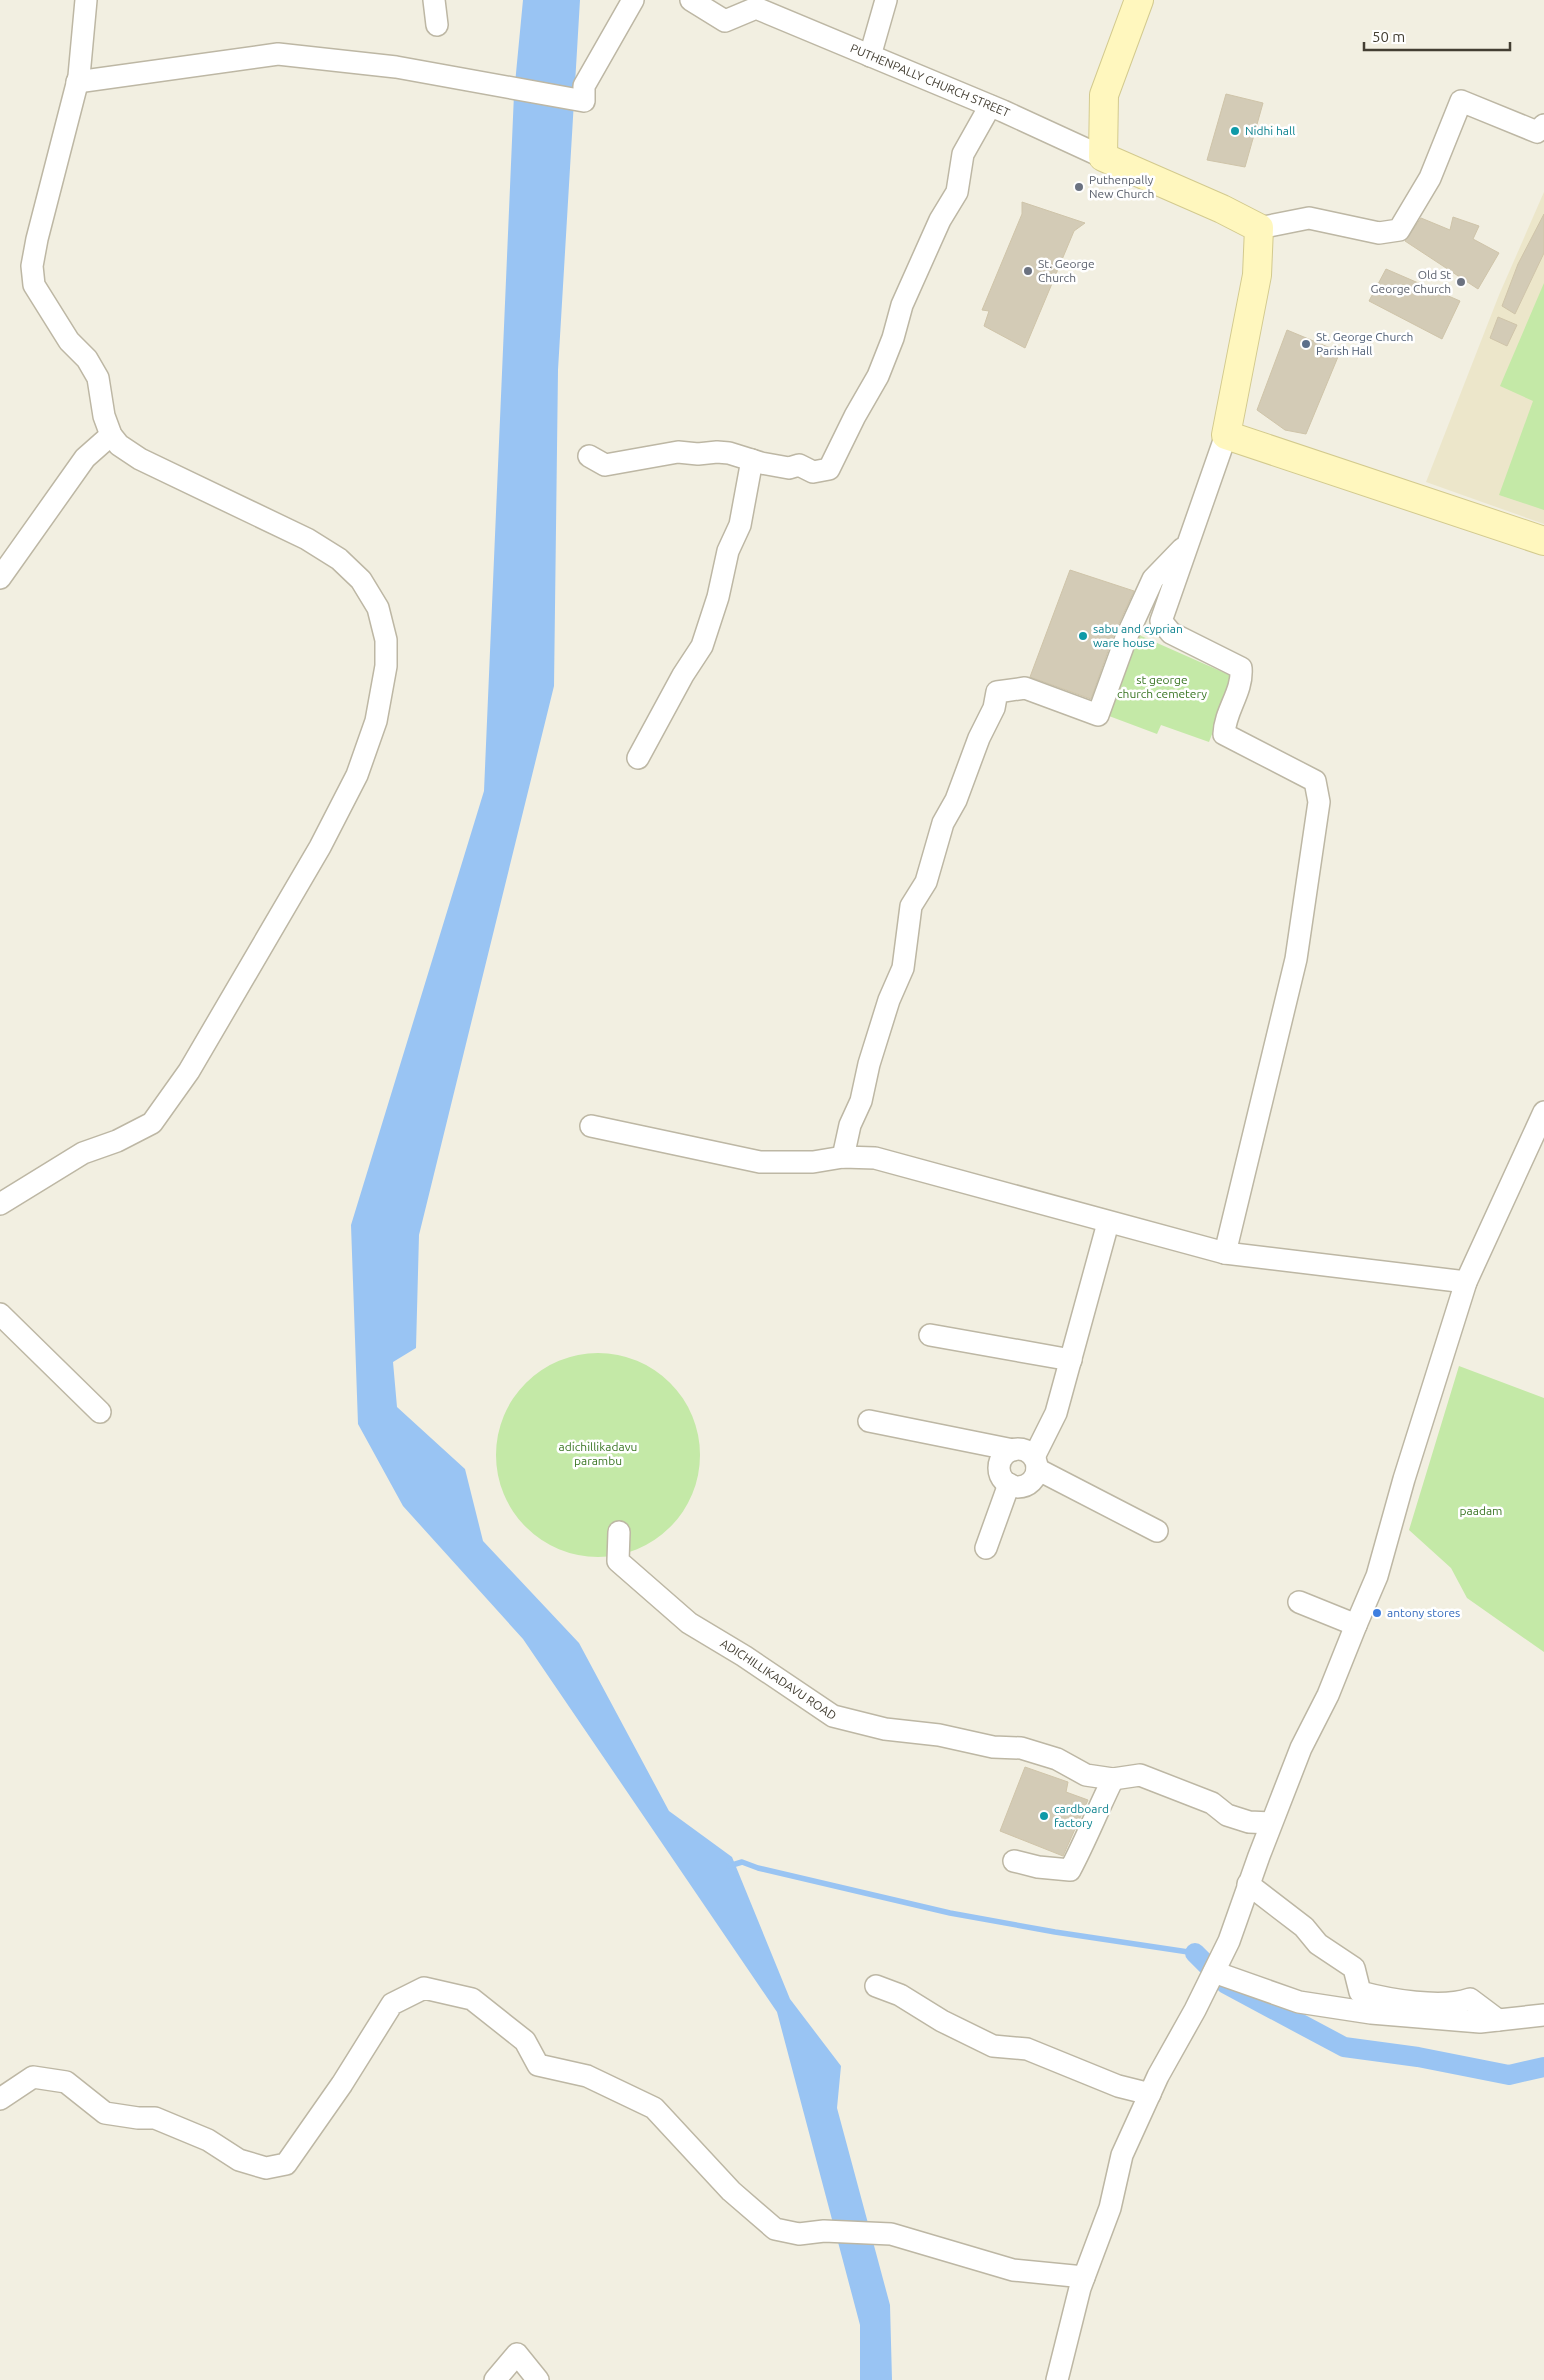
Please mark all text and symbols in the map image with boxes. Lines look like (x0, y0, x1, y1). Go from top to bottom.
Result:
scale bar (1364, 20, 1510, 52)
text: 50 m (1372, 28, 1405, 45)
street label: PUTHENPALLY CHURCH STREET (848, 41, 1012, 119)
place label: Nidhi hall (1245, 124, 1295, 137)
marker: Nidhi hall (1229, 125, 1241, 137)
place label: Puthenpally New Church (1089, 173, 1154, 200)
marker: Puthenpally New Church (1073, 181, 1085, 193)
place label: St. George Church (1038, 257, 1095, 284)
marker: St. George Church (1022, 265, 1034, 277)
place label: Old St George Church (1371, 268, 1451, 295)
marker: Old St George Church (1455, 276, 1467, 288)
place label: St. George Church Parish Hall (1316, 330, 1413, 357)
marker: St. George Church Parish Hall (1300, 338, 1312, 350)
place label: sabu and cyprian ware house (1093, 622, 1183, 649)
marker: sabu and cyprian ware house (1077, 630, 1089, 642)
park label: st george church cemetery (1117, 673, 1207, 700)
park label: adichillikadavu parambu (559, 1440, 637, 1467)
park label: paadam (1460, 1504, 1502, 1517)
place label: antony stores (1387, 1606, 1460, 1619)
marker: antony stores (1371, 1607, 1383, 1619)
street label: ADICHILLIKADAVU ROAD (718, 1636, 839, 1722)
place label: cardboard factory (1054, 1802, 1109, 1829)
marker: cardboard factory (1038, 1810, 1050, 1822)

